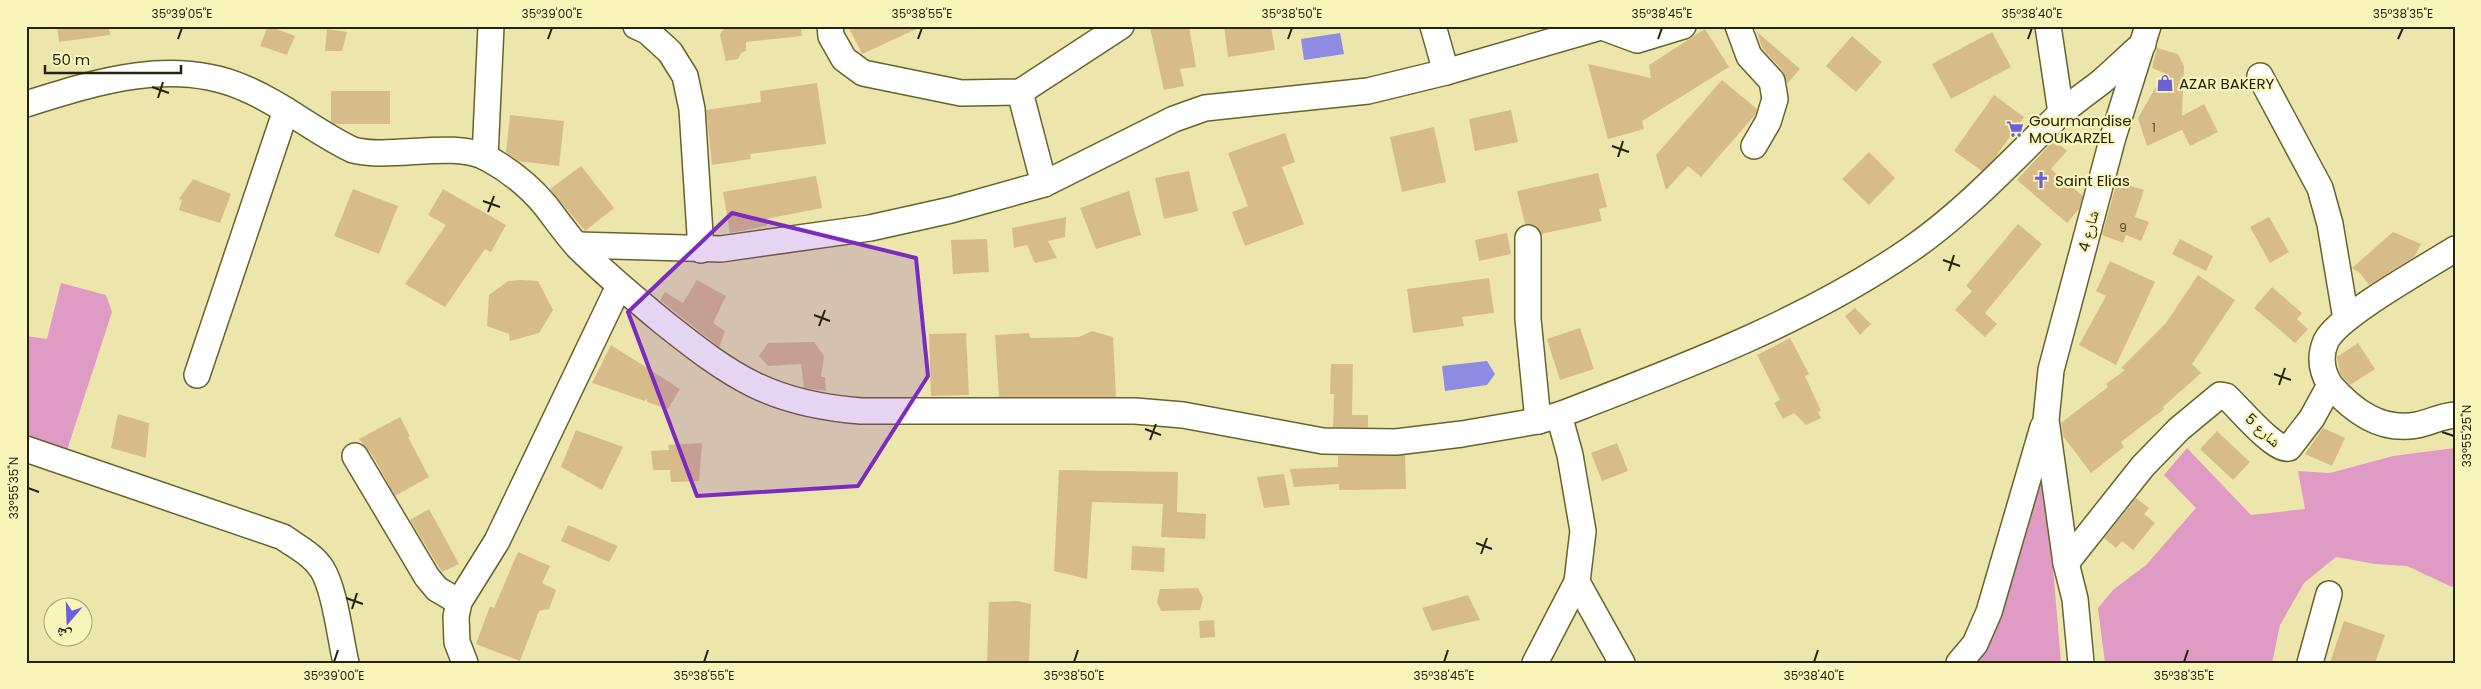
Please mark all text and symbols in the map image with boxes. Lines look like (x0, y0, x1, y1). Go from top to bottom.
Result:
text: 35°39'05"E (152, 5, 212, 22)
text: 35°39'00"E (522, 5, 582, 22)
text: 35°38'55"E (892, 5, 952, 22)
text: 35°38'50"E (1262, 5, 1322, 22)
text: 35°38'45"E (1632, 5, 1692, 22)
text: 35°38'40"E (2002, 5, 2062, 22)
text: 35°38'35"E (2373, 5, 2433, 22)
scale bar (45, 42, 181, 74)
text: 50 m (52, 49, 90, 70)
shop icon: AZAR BAKERY (2155, 73, 2175, 93)
place label: AZAR BAKERY (2179, 73, 2275, 94)
place label: Gourmandise MOUKARZEL (2029, 110, 2132, 148)
supermarket icon: Gourmandise MOUKARZEL (2005, 119, 2025, 139)
house number: 1 (2152, 119, 2156, 136)
church icon: Saint Elias (2031, 170, 2051, 190)
place label: Saint Elias (2055, 170, 2130, 191)
street label: شارع 4 (2072, 208, 2104, 254)
house number: 9 (2119, 219, 2127, 236)
text: 33°55'25"N (2458, 405, 2475, 467)
street label: شارع 5 (2240, 408, 2286, 452)
text: 33°55'35"N (5, 457, 22, 519)
north arrow (42, 596, 92, 646)
text: ش (53, 622, 74, 646)
text: 35°39'00"E (304, 667, 364, 684)
text: 35°38'55"E (674, 667, 734, 684)
text: 35°38'50"E (1044, 667, 1104, 684)
text: 35°38'45"E (1414, 667, 1474, 684)
text: 35°38'40"E (1784, 667, 1844, 684)
text: 35°38'35"E (2154, 667, 2214, 684)

